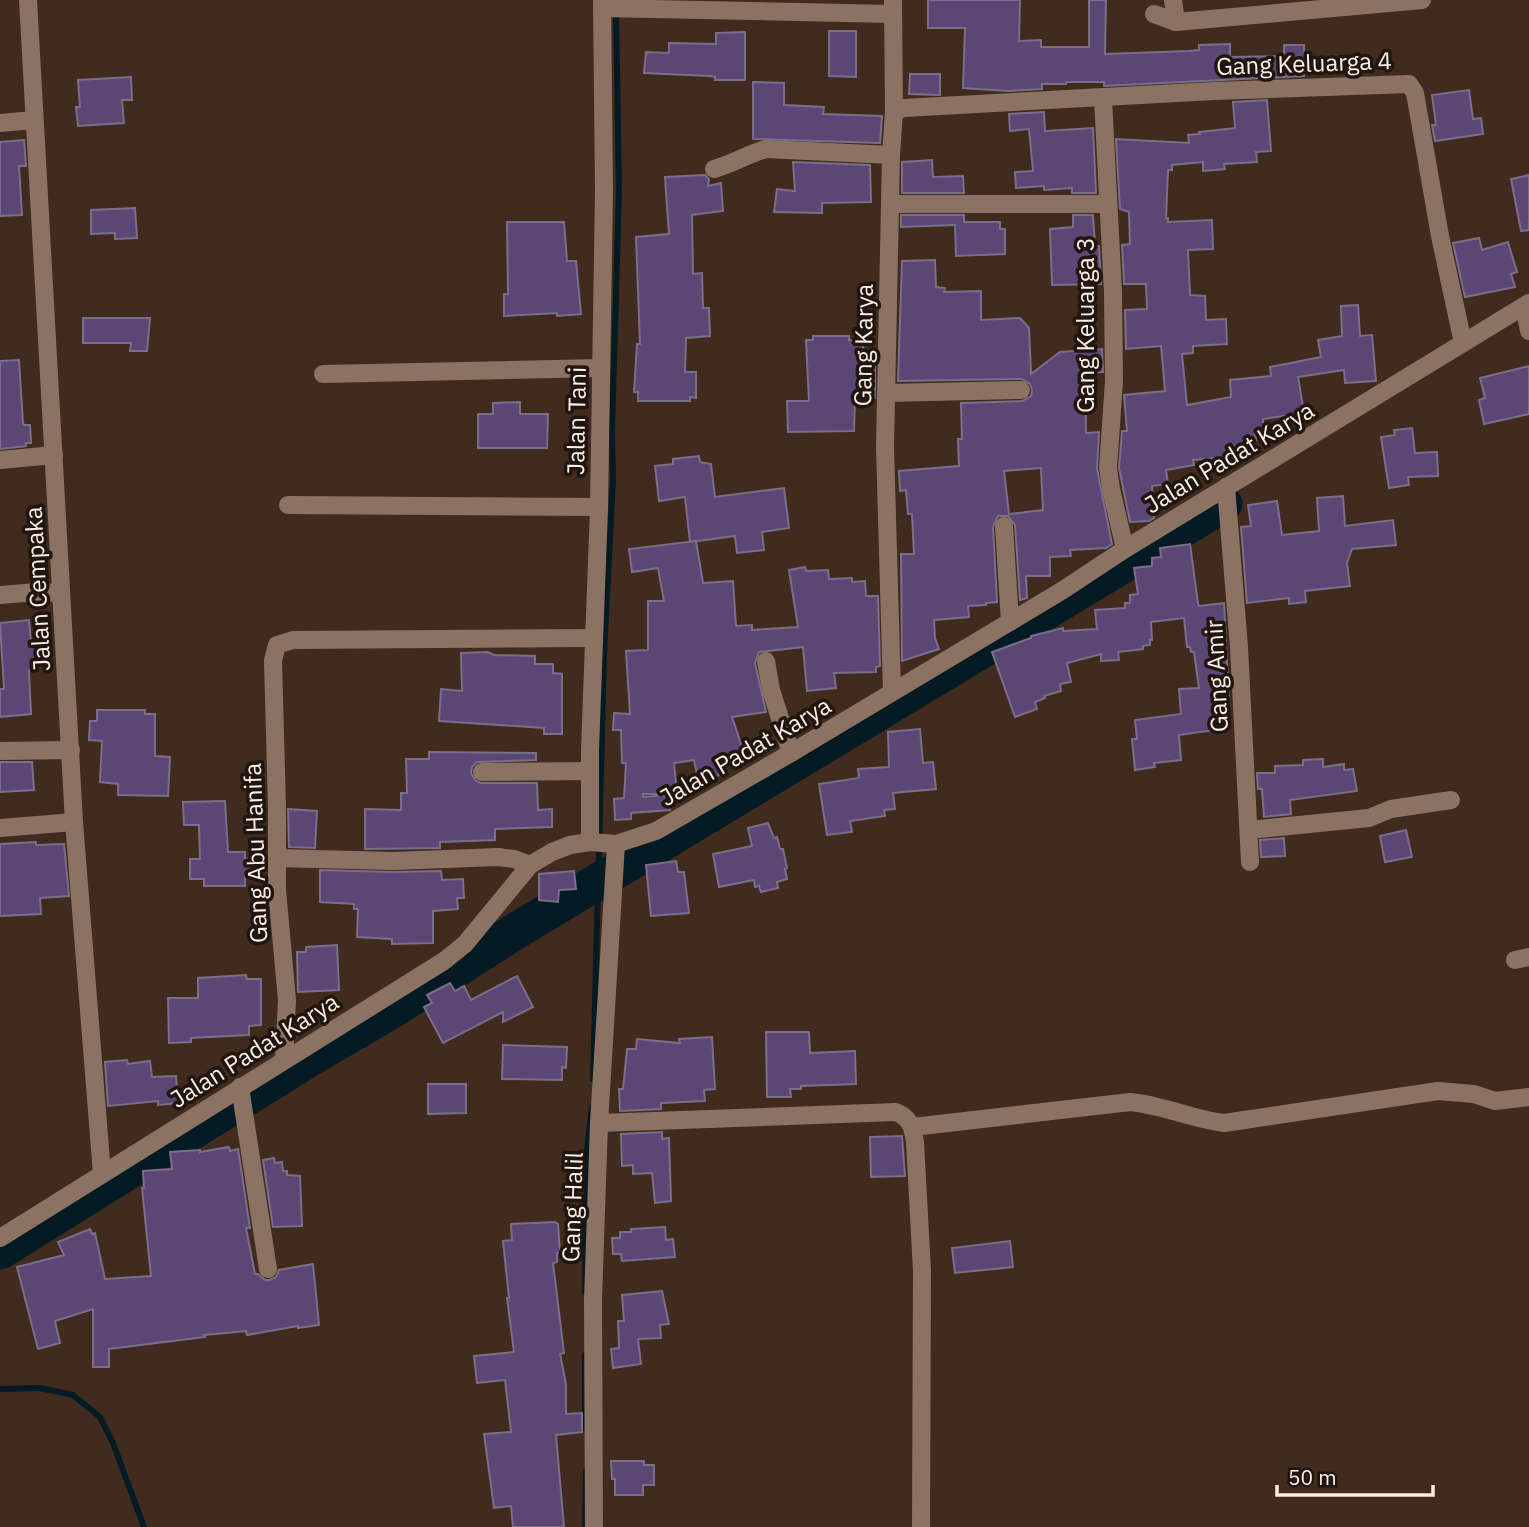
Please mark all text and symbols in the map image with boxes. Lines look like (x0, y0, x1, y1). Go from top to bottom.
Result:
street label: Gang Keluarga 4 (1216, 44, 1392, 82)
street label: Gang Keluarga 3 (1069, 237, 1101, 413)
street label: Gang Karya (846, 283, 880, 407)
street label: Jalan Tani (559, 367, 593, 475)
street label: Jalan Padat Karya (1138, 394, 1320, 520)
street label: Jalan Cempaka (17, 506, 57, 672)
street label: Gang Amir (1197, 619, 1235, 733)
street label: Jalan Padat Karya (654, 689, 837, 813)
street label: Gang Abu Hanifa (236, 762, 274, 944)
street label: Jalan Padat Karya (164, 985, 344, 1115)
street label: Gang Halil (554, 1151, 590, 1263)
scale bar (1277, 1454, 1433, 1498)
text: 50 m (1288, 1463, 1337, 1491)

